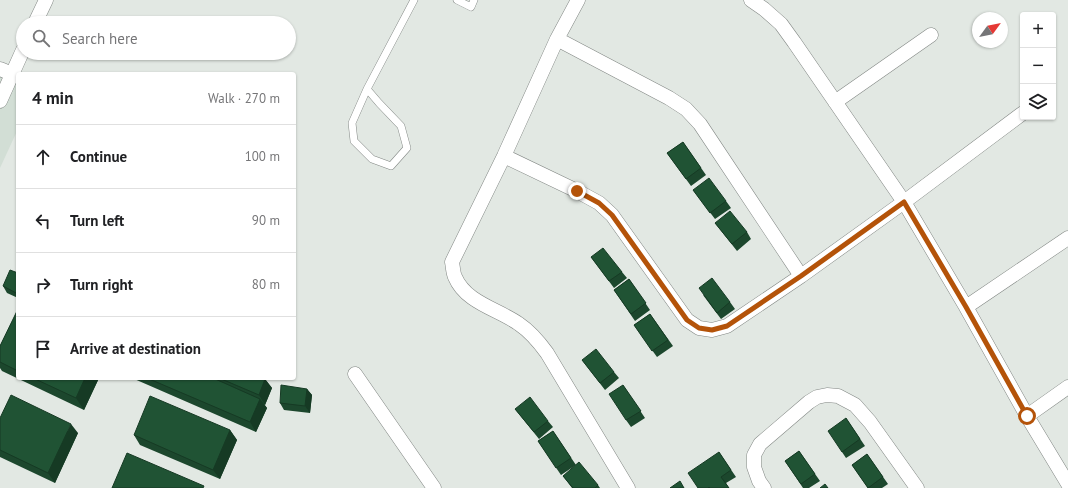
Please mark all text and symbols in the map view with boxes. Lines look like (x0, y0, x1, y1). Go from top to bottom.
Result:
north arrow (972, 12, 1008, 48)
map controls (1020, 12, 1056, 120)
button: + (1020, 12, 1056, 48)
search box (16, 16, 296, 60)
icon: search (30, 27, 52, 49)
text: Search here (62, 29, 138, 48)
button: − (1020, 48, 1056, 84)
button: layers (1020, 84, 1056, 120)
text: 4 min (32, 87, 73, 109)
text: Walk · 270 m (208, 90, 280, 107)
icon: ahead (32, 146, 54, 168)
text: Continue (70, 147, 127, 166)
text: 100 m (245, 148, 280, 165)
route end (568, 182, 586, 200)
icon: left (32, 210, 54, 232)
text: Turn left (70, 211, 124, 230)
text: 90 m (252, 212, 280, 229)
icon: right (32, 274, 54, 296)
text: Turn right (70, 275, 133, 294)
text: 80 m (252, 276, 280, 293)
icon: arrive (32, 338, 54, 360)
text: Arrive at destination (70, 339, 201, 358)
route start (1018, 407, 1036, 425)

